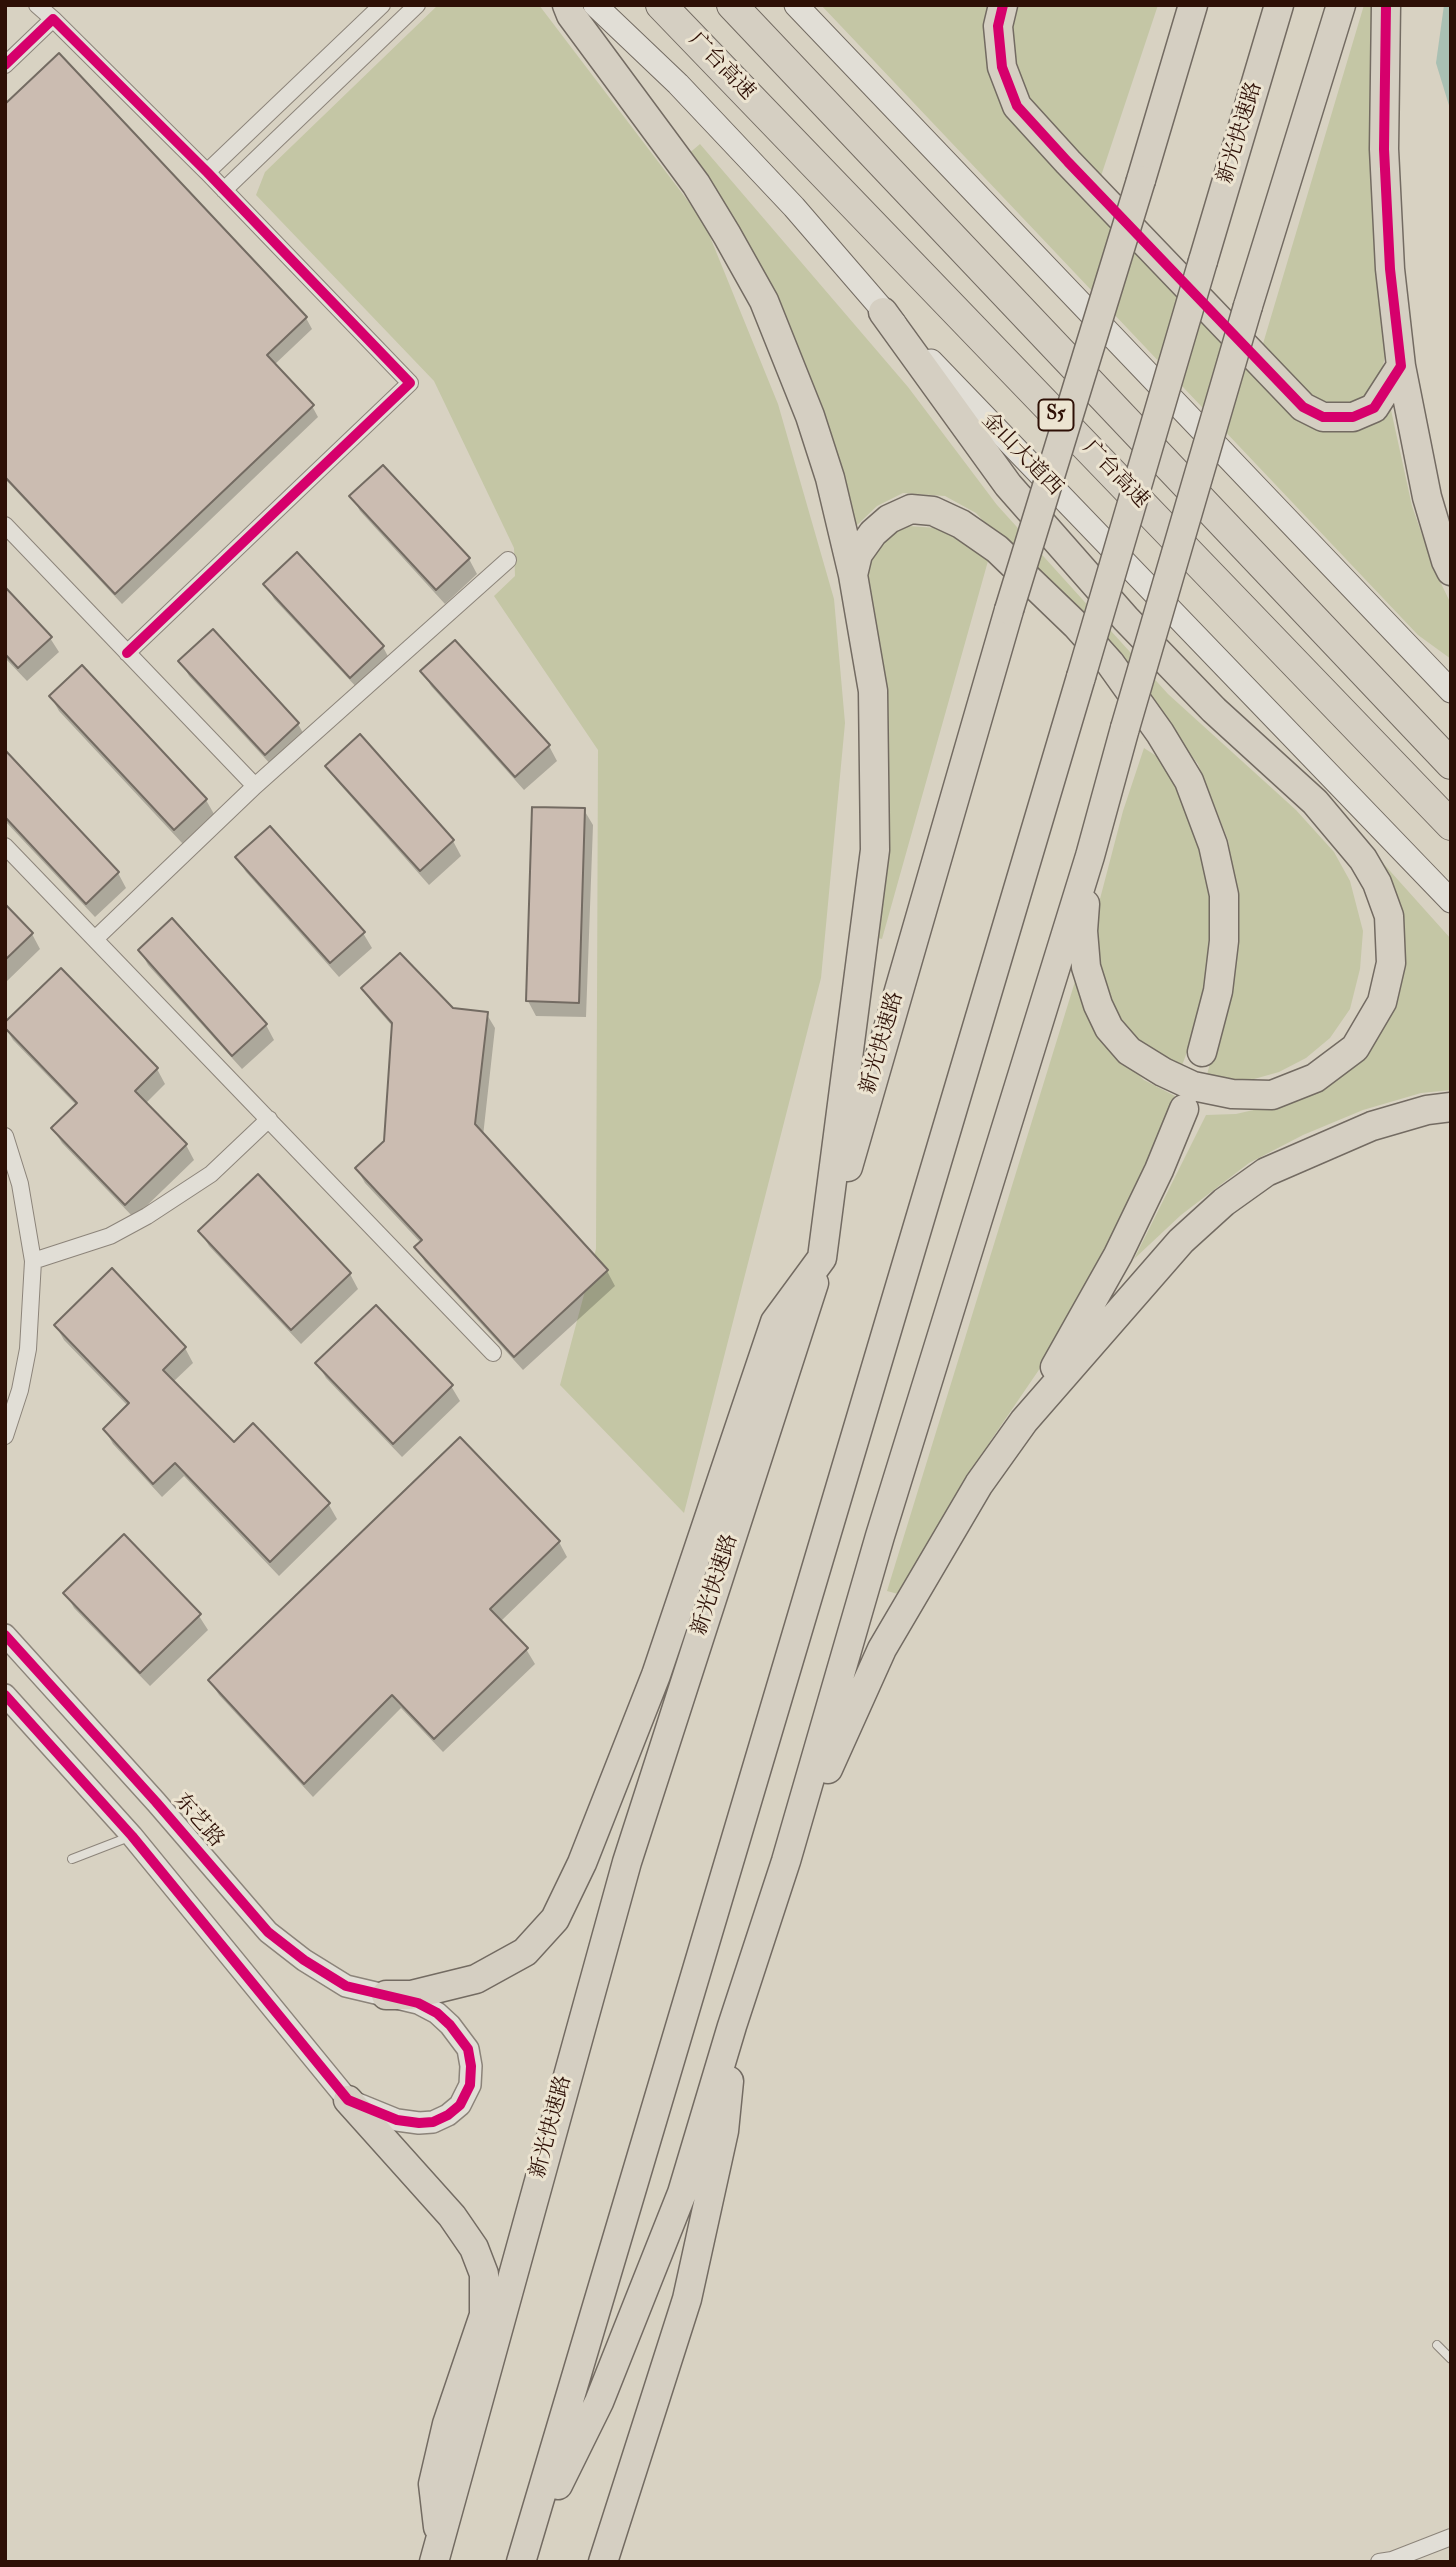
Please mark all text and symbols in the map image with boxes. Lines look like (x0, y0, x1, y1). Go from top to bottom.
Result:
street label: 广台高速 (683, 28, 759, 106)
street label: 新光快速路 (1214, 79, 1268, 187)
road number: S5 (1038, 400, 1074, 430)
street label: 金山大道西 (975, 408, 1067, 502)
street label: 广台高速 (1077, 436, 1153, 514)
street label: 新光快速路 (856, 989, 910, 1097)
street label: 新光快速路 (688, 1531, 744, 1639)
street label: 东艺路 (168, 1789, 228, 1853)
street label: 新光快速路 (526, 2073, 578, 2181)

